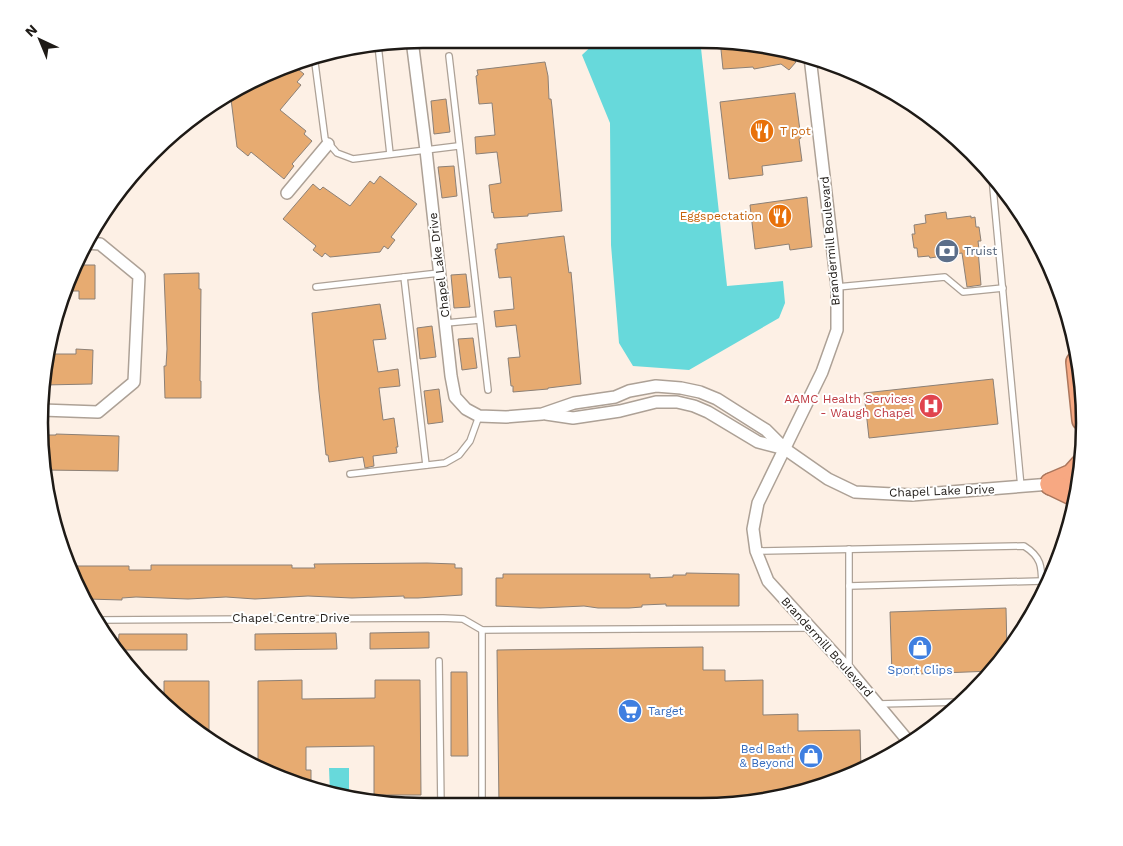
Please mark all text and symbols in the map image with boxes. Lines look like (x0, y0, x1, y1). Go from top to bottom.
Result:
north arrow (15, 15, 65, 65)
text: N (22, 21, 40, 40)
restaurant icon: T pot (749, 118, 775, 144)
place label: T pot (780, 124, 811, 138)
street label: Brandermill Boulevard (817, 176, 843, 306)
restaurant icon: Eggspectation (767, 203, 793, 229)
place label: Eggspectation (680, 209, 762, 223)
street label: Chapel Lake Drive (426, 212, 452, 318)
bank icon: Truist (934, 238, 960, 264)
place label: Truist (964, 244, 997, 258)
place label: AAMC Health Services - Waugh Chapel (784, 392, 914, 420)
hospital icon: AAMC Health Services - Waugh Chapel (918, 393, 944, 419)
street label: Chapel Lake Drive (889, 482, 995, 500)
street label: Brandermill Boulevard (778, 594, 876, 700)
street label: Chapel Centre Drive (232, 611, 350, 625)
shop icon: Sport Clips (907, 635, 933, 661)
place label: Sport Clips (888, 663, 952, 677)
supermarket icon: Target (617, 698, 643, 724)
place label: Target (648, 704, 684, 718)
place label: Bed Bath & Beyond (740, 742, 794, 770)
shop icon: Bed Bath & Beyond (798, 743, 824, 769)

